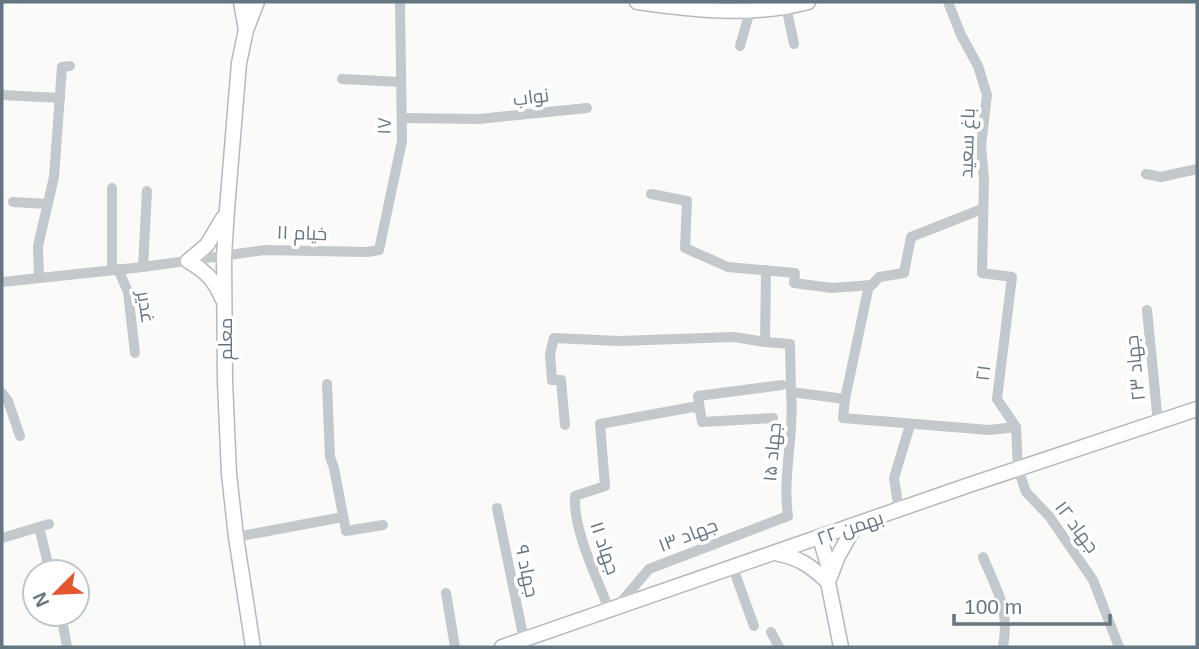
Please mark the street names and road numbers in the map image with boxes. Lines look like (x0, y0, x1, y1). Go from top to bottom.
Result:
street label: نواب (512, 84, 550, 111)
street label: باغ سعید (955, 108, 982, 178)
street label: ۱۷ (373, 117, 395, 135)
street label: خیام ۱۱ (276, 222, 328, 247)
street label: غدیر (132, 288, 159, 325)
street label: معلم (215, 318, 239, 360)
street label: جهاد ۲۳ (1121, 334, 1150, 402)
street label: ۲۱ (972, 364, 994, 382)
street label: جهاد ۱۵ (759, 421, 786, 483)
street label: جهاد ۱۲ (1050, 497, 1103, 557)
street label: ۲۲ بهمن (814, 507, 886, 550)
street label: جهاد ۱۳ (655, 514, 721, 557)
street label: جهاد ۱۱ (585, 519, 624, 578)
street label: جهاد ۹ (510, 543, 543, 599)

